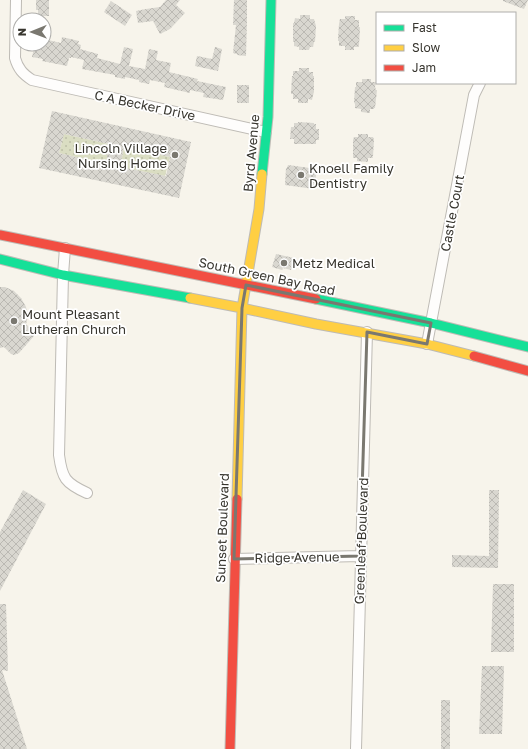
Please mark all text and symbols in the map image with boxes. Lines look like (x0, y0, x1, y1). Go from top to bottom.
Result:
north arrow (12, 12, 52, 52)
legend (376, 12, 516, 84)
text: Fast (412, 20, 437, 35)
text: N (15, 28, 28, 36)
text: Slow (412, 40, 440, 55)
text: Jam (412, 60, 436, 75)
street label: C A Becker Drive (93, 87, 197, 123)
street label: Byrd Avenue (240, 113, 262, 193)
place label: Lincoln Village Nursing Home (74, 140, 167, 171)
marker: Lincoln Village Nursing Home (170, 150, 180, 160)
place label: Knoell Family Dentistry (309, 160, 395, 191)
marker: Knoell Family Dentistry (296, 170, 306, 180)
street label: Castle Court (437, 173, 467, 253)
street label: South Green Bay Road (197, 254, 337, 298)
place label: Metz Medical (292, 255, 375, 271)
marker: Metz Medical (279, 258, 289, 268)
place label: Mount Pleasant Lutheran Church (22, 306, 126, 337)
marker: Mount Pleasant Lutheran Church (9, 316, 19, 326)
street label: Sunset Boulevard (212, 473, 232, 583)
street label: Greenleaf Boulevard (351, 477, 371, 605)
street label: Ridge Avenue (254, 548, 340, 566)

